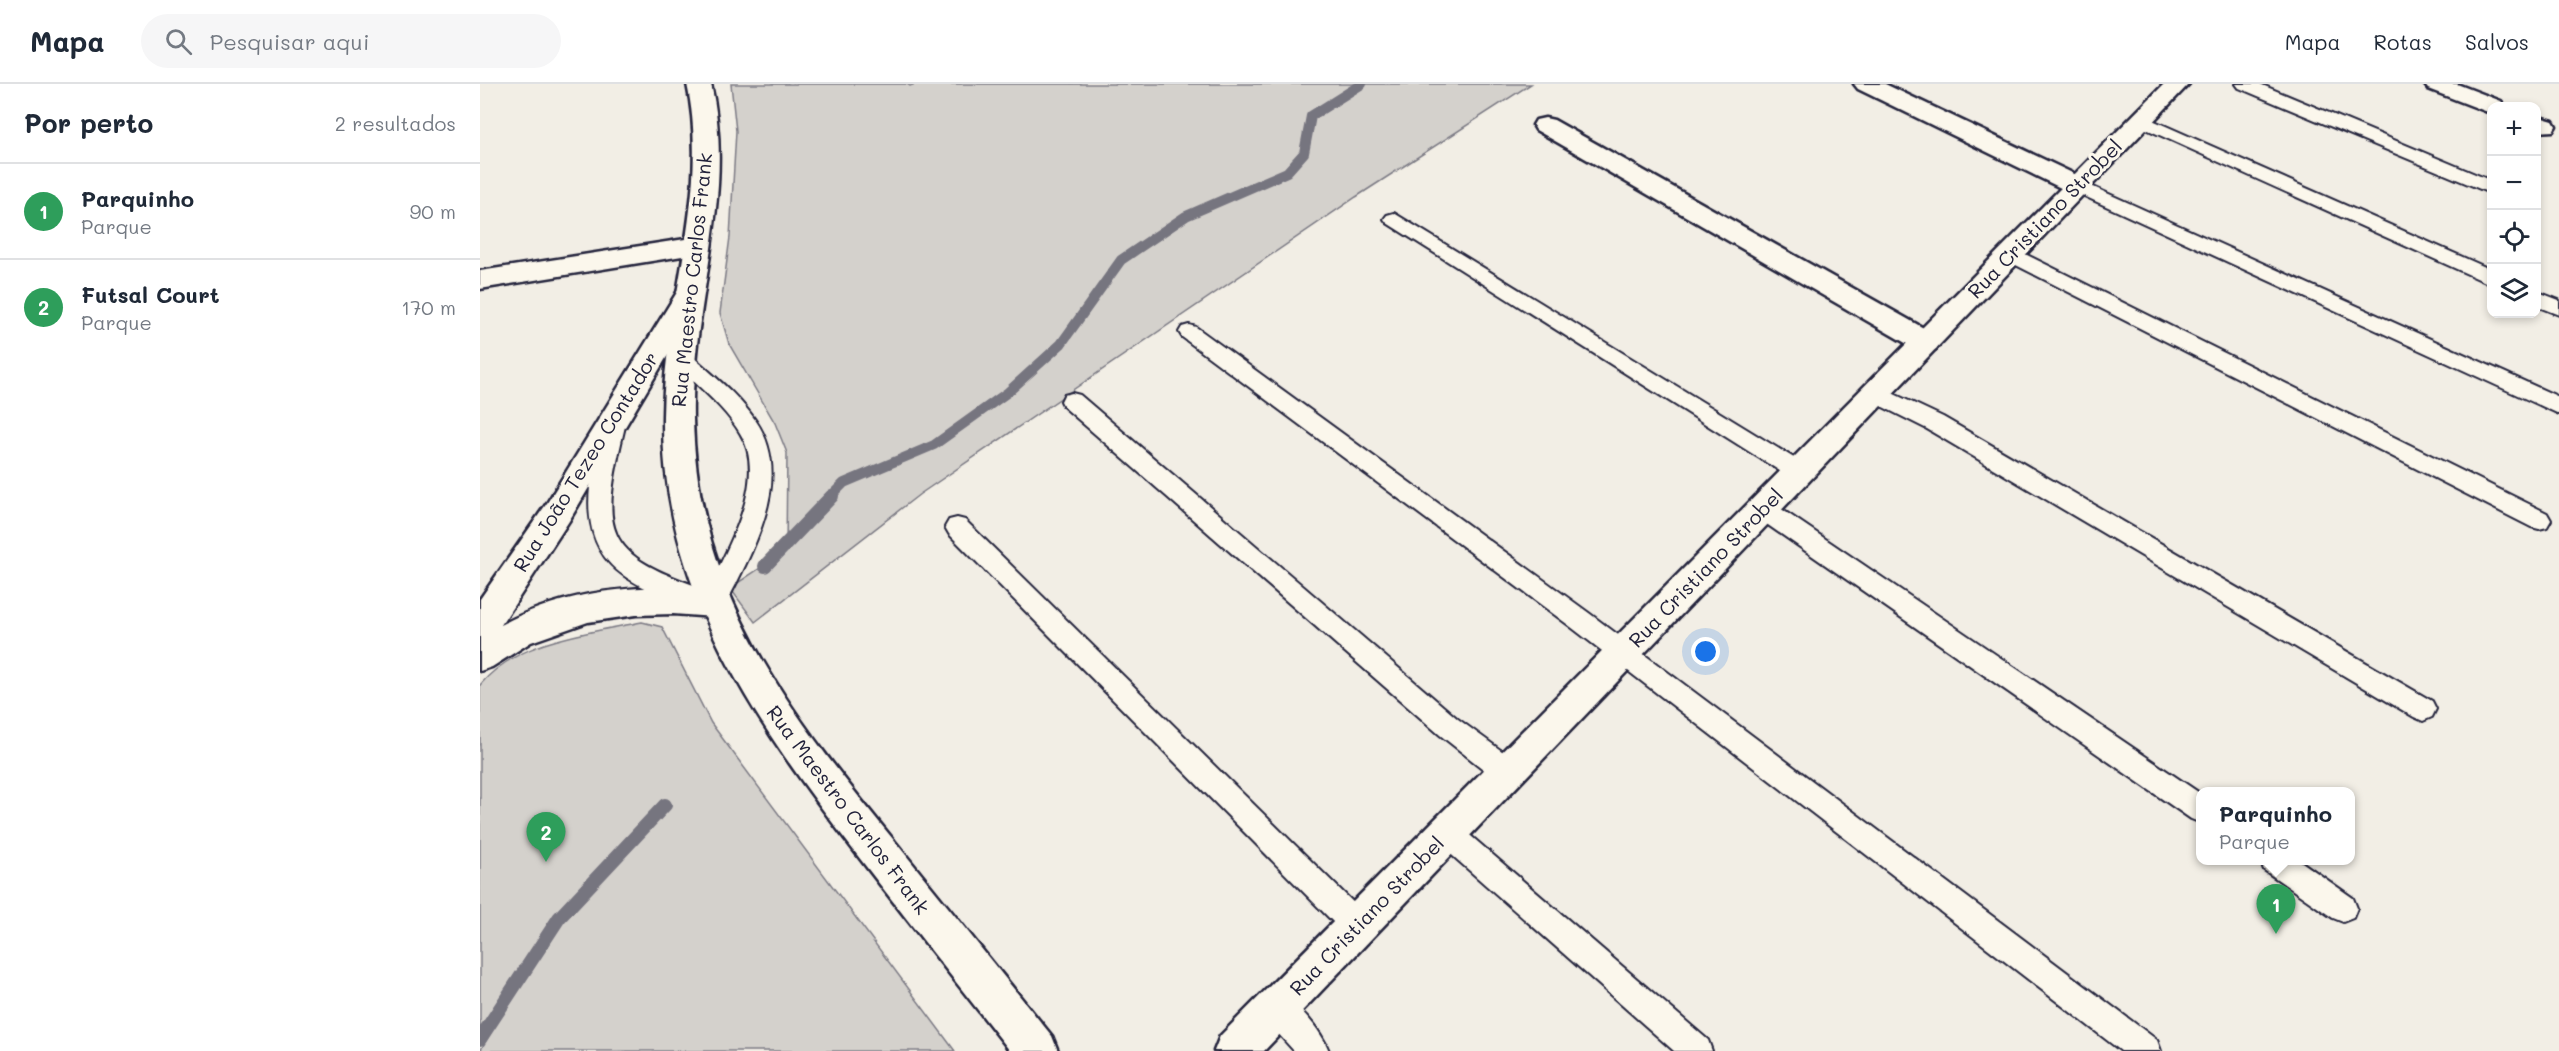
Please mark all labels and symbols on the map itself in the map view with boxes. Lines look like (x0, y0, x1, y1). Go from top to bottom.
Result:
street label: Rua Cristiano Strobel (1961, 133, 2127, 303)
street label: Rua Maestro Carlos Frank (665, 152, 717, 408)
street label: Rua João Tezeo Contador (507, 347, 664, 576)
street label: Rua Cristiano Strobel (1622, 482, 1788, 652)
your location (1691, 637, 1720, 666)
street label: Rua Maestro Carlos Frank (762, 700, 936, 919)
pin: 2 (526, 812, 566, 862)
street label: Rua Cristiano Strobel (1283, 830, 1449, 1000)
pin: 1 (2256, 884, 2296, 934)

